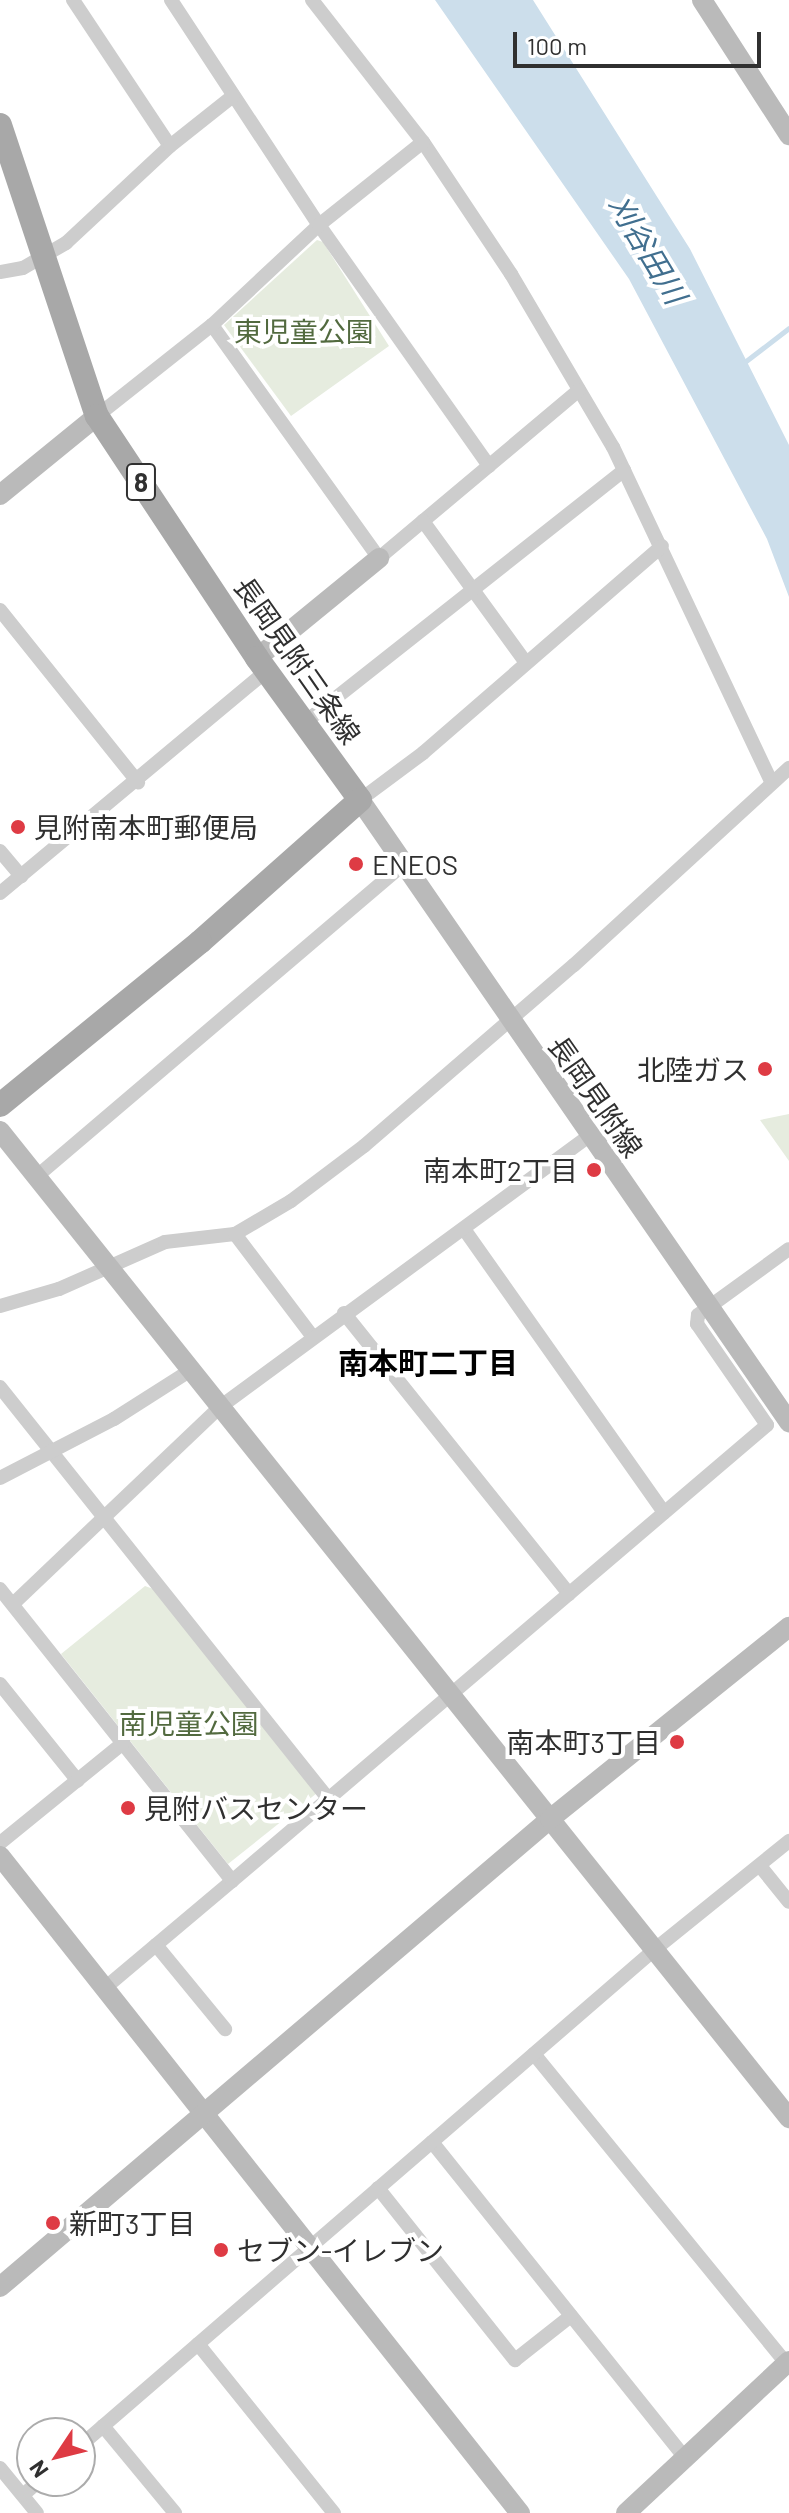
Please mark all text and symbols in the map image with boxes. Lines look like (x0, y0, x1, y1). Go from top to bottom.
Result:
scale bar (517, 16, 765, 66)
text: 100 m (527, 31, 587, 60)
water label: 刈谷田川 (602, 188, 694, 310)
park label: 東児童公園 (234, 314, 374, 348)
road number: 8 (125, 460, 157, 504)
street label: 長岡見附三条線 (228, 570, 368, 750)
place label: 見附南本町郵便局 (34, 810, 258, 844)
marker: 見附南本町郵便局 (9, 818, 27, 836)
place label: ENEOS (372, 847, 458, 881)
marker: ENEOS (347, 855, 365, 873)
street label: 長岡見附線 (542, 1029, 650, 1163)
place label: 北陸ガス (637, 1052, 749, 1086)
marker: 北陸ガス (756, 1060, 774, 1078)
place label: 南本町2丁目 (423, 1153, 578, 1187)
marker: 南本町2丁目 (585, 1161, 603, 1179)
district label: 南本町二丁目 (338, 1344, 518, 1380)
park label: 南児童公園 (119, 1706, 259, 1740)
place label: 南本町3丁目 (507, 1725, 661, 1759)
marker: 南本町3丁目 (668, 1733, 686, 1751)
place label: 見附バスセンター (144, 1791, 368, 1825)
marker: 見附バスセンター (119, 1799, 137, 1817)
place label: 新町3丁目 (69, 2206, 195, 2240)
marker: 新町3丁目 (44, 2214, 62, 2232)
place label: セブン-イレブン (237, 2233, 444, 2267)
marker: セブン-イレブン (212, 2241, 230, 2259)
north arrow (16, 2417, 96, 2497)
text: N (23, 2456, 53, 2483)

